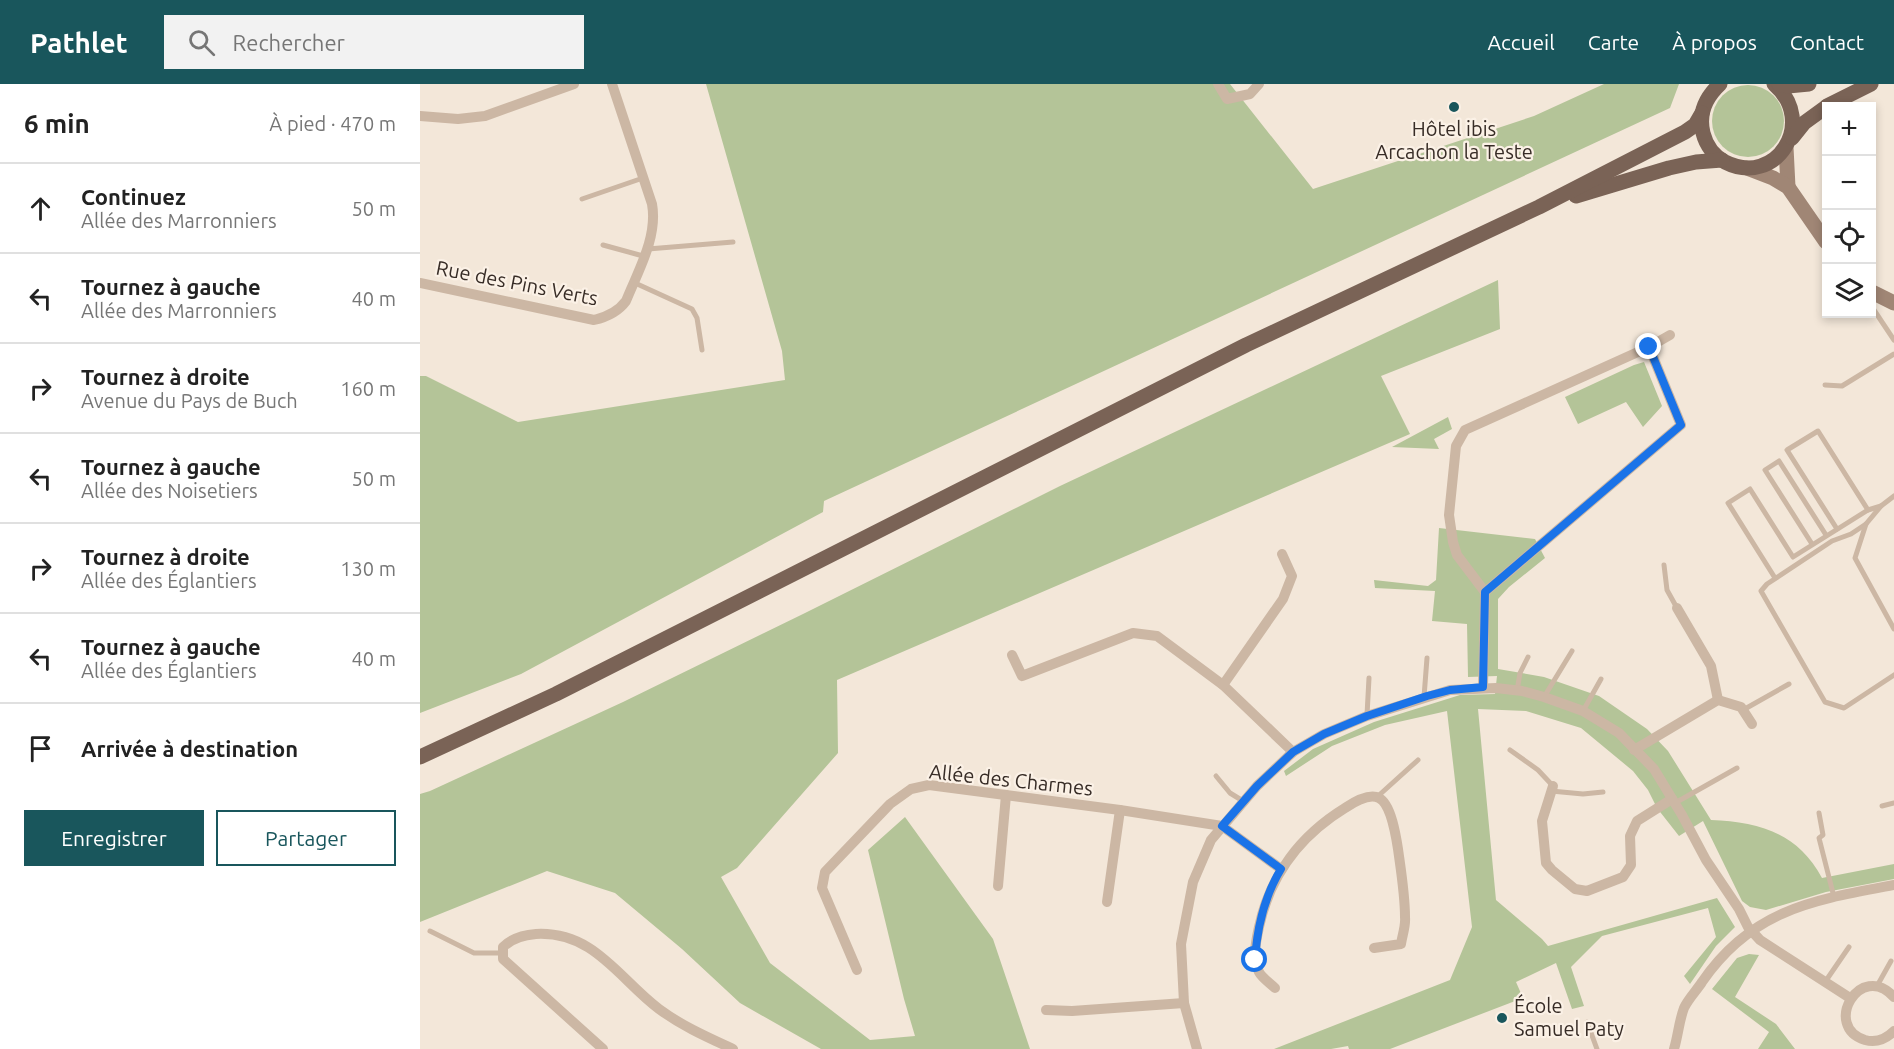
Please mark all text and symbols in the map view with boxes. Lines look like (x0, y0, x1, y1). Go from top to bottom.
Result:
search box (164, 15, 584, 69)
icon: search (185, 26, 218, 59)
text: Pathlet (30, 27, 128, 58)
text: Rechercher (233, 30, 345, 55)
text: Accueil (1487, 30, 1555, 54)
text: Carte (1588, 30, 1639, 54)
text: À propos (1672, 30, 1757, 54)
text: Contact (1790, 30, 1864, 54)
marker: Hôtel ibis Arcachon la Teste (1447, 100, 1461, 114)
map controls (1822, 102, 1876, 318)
button: + (1822, 102, 1876, 156)
text: 6 min (24, 109, 90, 138)
text: À pied · 470 m (269, 112, 396, 135)
place label: Hôtel ibis Arcachon la Teste (1375, 117, 1533, 163)
button: − (1822, 156, 1876, 210)
text: Continuez (81, 184, 186, 209)
icon: ahead (24, 192, 57, 225)
text: 50 m (352, 197, 396, 220)
text: Allée des Marronniers (81, 209, 277, 232)
button: locate (1822, 210, 1876, 264)
street label: Rue des Pins Verts (434, 256, 600, 309)
button: layers (1822, 264, 1876, 318)
text: Tournez à gauche (81, 274, 261, 299)
icon: left (24, 282, 57, 315)
text: 40 m (352, 287, 396, 310)
text: Allée des Marronniers (81, 299, 277, 322)
route end (1635, 333, 1661, 359)
text: Tournez à droite (81, 364, 250, 389)
icon: right (24, 372, 57, 405)
text: 160 m (340, 377, 396, 400)
text: Avenue du Pays de Buch (81, 389, 298, 412)
text: Tournez à gauche (81, 454, 261, 479)
icon: left (24, 462, 57, 495)
text: 50 m (352, 467, 396, 490)
text: Allée des Noisetiers (81, 479, 258, 502)
text: Tournez à droite (81, 544, 250, 569)
icon: right (24, 552, 57, 585)
text: 130 m (340, 557, 396, 580)
text: Allée des Églantiers (81, 569, 257, 592)
text: Tournez à gauche (81, 634, 261, 659)
icon: left (24, 642, 57, 675)
text: 40 m (352, 647, 396, 670)
text: Allée des Églantiers (81, 659, 257, 682)
icon: arrive (24, 732, 57, 765)
text: Arrivée à destination (81, 736, 298, 761)
street label: Allée des Charmes (928, 759, 1094, 800)
button: Enregistrer (24, 810, 204, 866)
button: Partager (216, 810, 396, 866)
route start (1241, 946, 1267, 972)
place label: École Samuel Paty (1514, 994, 1624, 1040)
marker: École Samuel Paty (1495, 1011, 1509, 1025)

